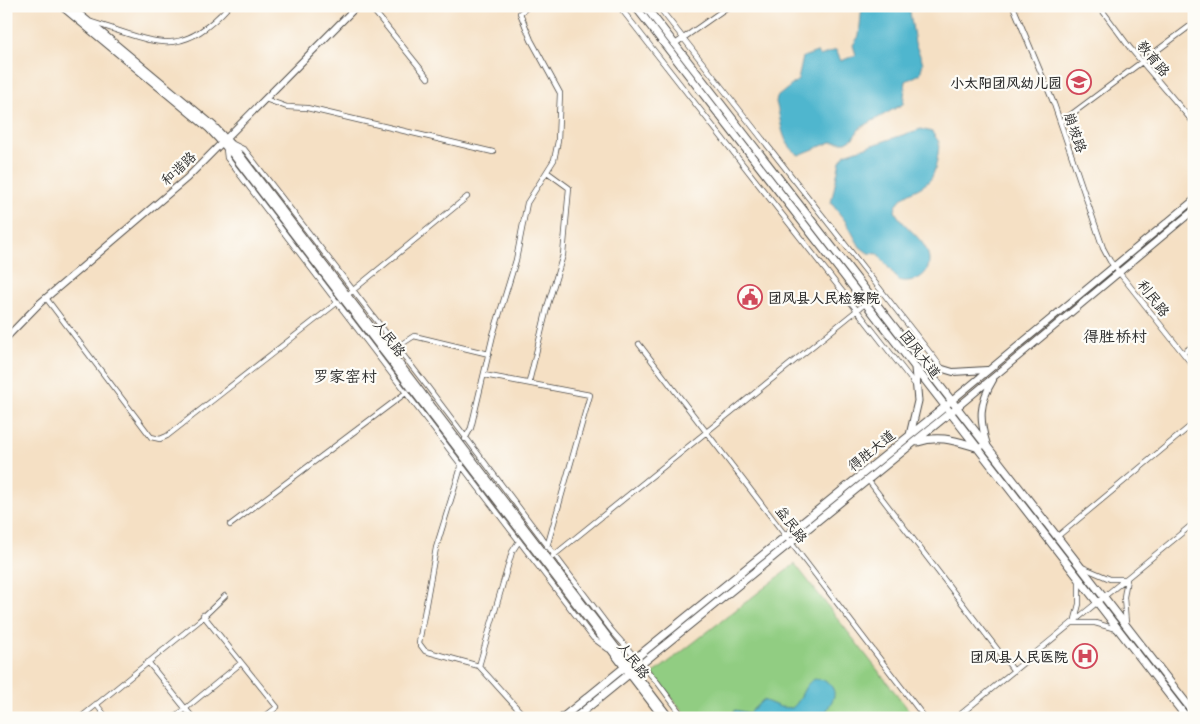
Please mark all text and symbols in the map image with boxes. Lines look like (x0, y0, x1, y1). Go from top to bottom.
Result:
street label: 教育路 (1132, 35, 1176, 81)
school or university icon: 小太阳团风幼儿园 (1066, 69, 1092, 95)
place label: 小太阳团风幼儿园 (950, 72, 1062, 93)
street label: 崩坡路 (1059, 109, 1093, 155)
street label: 和谐路 (155, 146, 201, 190)
street label: 利民路 (1133, 275, 1175, 321)
public building icon: 团风县人民检察院 (737, 284, 763, 310)
place label: 团风县人民检察院 (768, 287, 880, 308)
street label: 人民路 (369, 315, 411, 361)
district label: 得胜桥村 (1083, 323, 1147, 347)
street label: 团风大道 (895, 325, 947, 383)
district label: 罗家窑村 (313, 363, 377, 387)
street label: 得胜大道 (843, 424, 899, 476)
street label: 益民路 (771, 501, 813, 547)
street label: 人民路 (613, 637, 655, 683)
hospital icon: 团风县人民医院 (1072, 643, 1098, 669)
place label: 团风县人民医院 (970, 646, 1068, 667)

